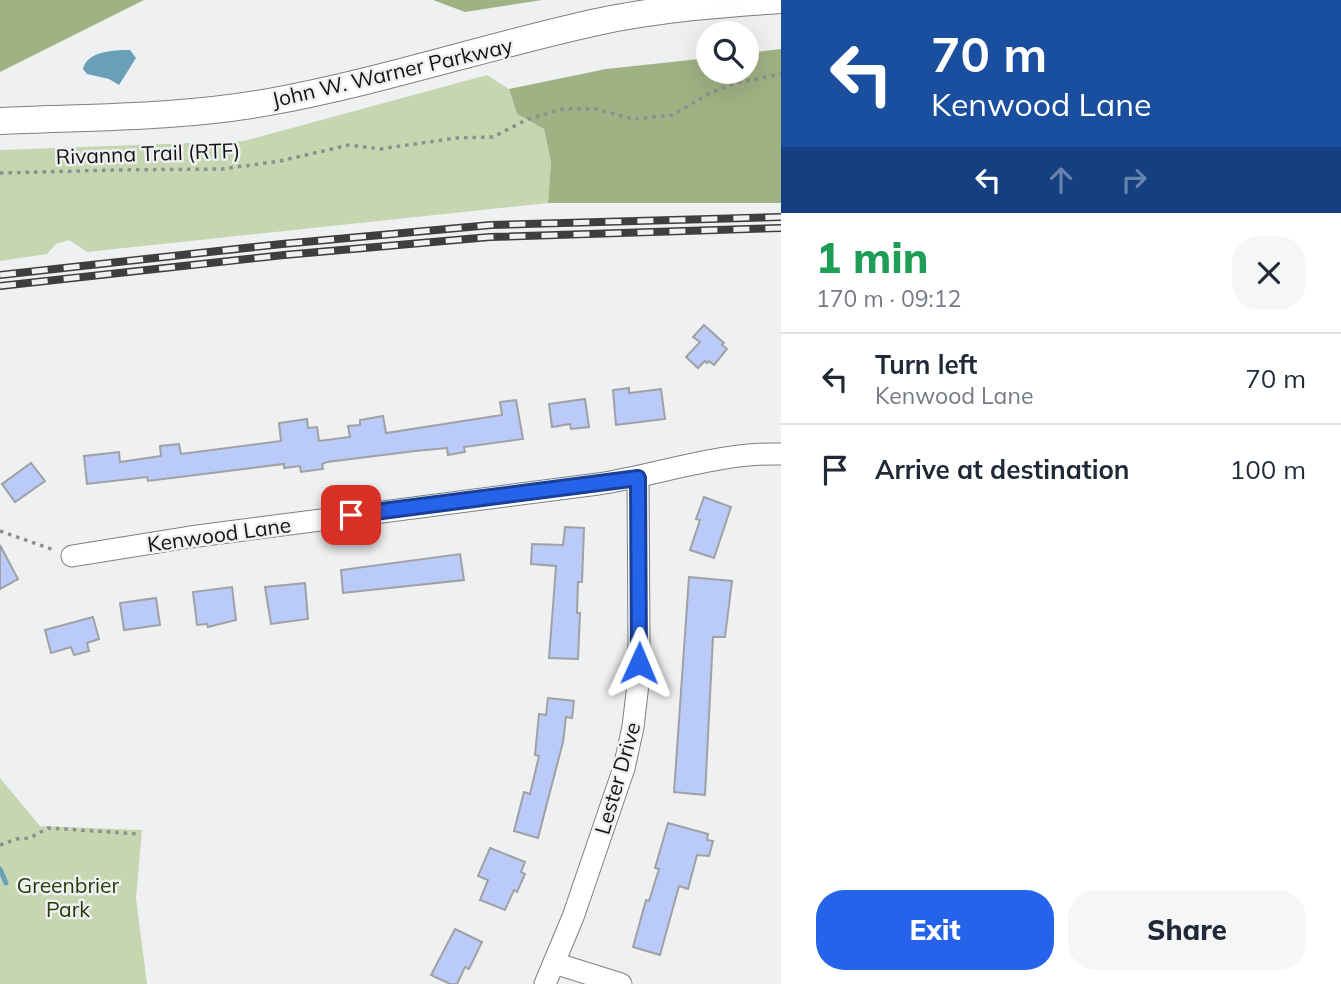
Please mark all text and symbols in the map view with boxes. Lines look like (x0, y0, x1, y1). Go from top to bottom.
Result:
map controls (696, 21, 759, 84)
button: search (696, 21, 759, 84)
text: 70 m (931, 23, 1047, 84)
icon: left (816, 28, 907, 119)
street label: John W. Warner Parkway (269, 32, 515, 112)
text: Kenwood Lane (931, 84, 1151, 124)
street label: Rivanna Trail (RTF) (55, 137, 241, 169)
icon: left (969, 161, 1007, 199)
icon: ahead (1042, 161, 1080, 199)
icon: right (1115, 161, 1153, 199)
text: 1 min (816, 231, 929, 284)
button: close (1232, 236, 1306, 310)
text: 170 m · 09:12 (816, 284, 961, 313)
text: Turn left (875, 348, 977, 381)
icon: left (816, 360, 854, 398)
text: 70 m (1245, 362, 1306, 395)
text: Kenwood Lane (875, 381, 1033, 410)
icon: arrive (816, 451, 854, 489)
text: Arrive at destination (875, 453, 1130, 486)
text: 100 m (1230, 453, 1306, 486)
pin (321, 485, 381, 545)
icon: arrive (332, 496, 370, 534)
street label: Kenwood Lane (146, 511, 292, 557)
position arrow (602, 626, 676, 700)
street label: Lester Drive (589, 719, 645, 837)
park label: Greenbrier Park (17, 872, 120, 922)
button: Exit (816, 890, 1054, 970)
button: Share (1068, 890, 1306, 970)

